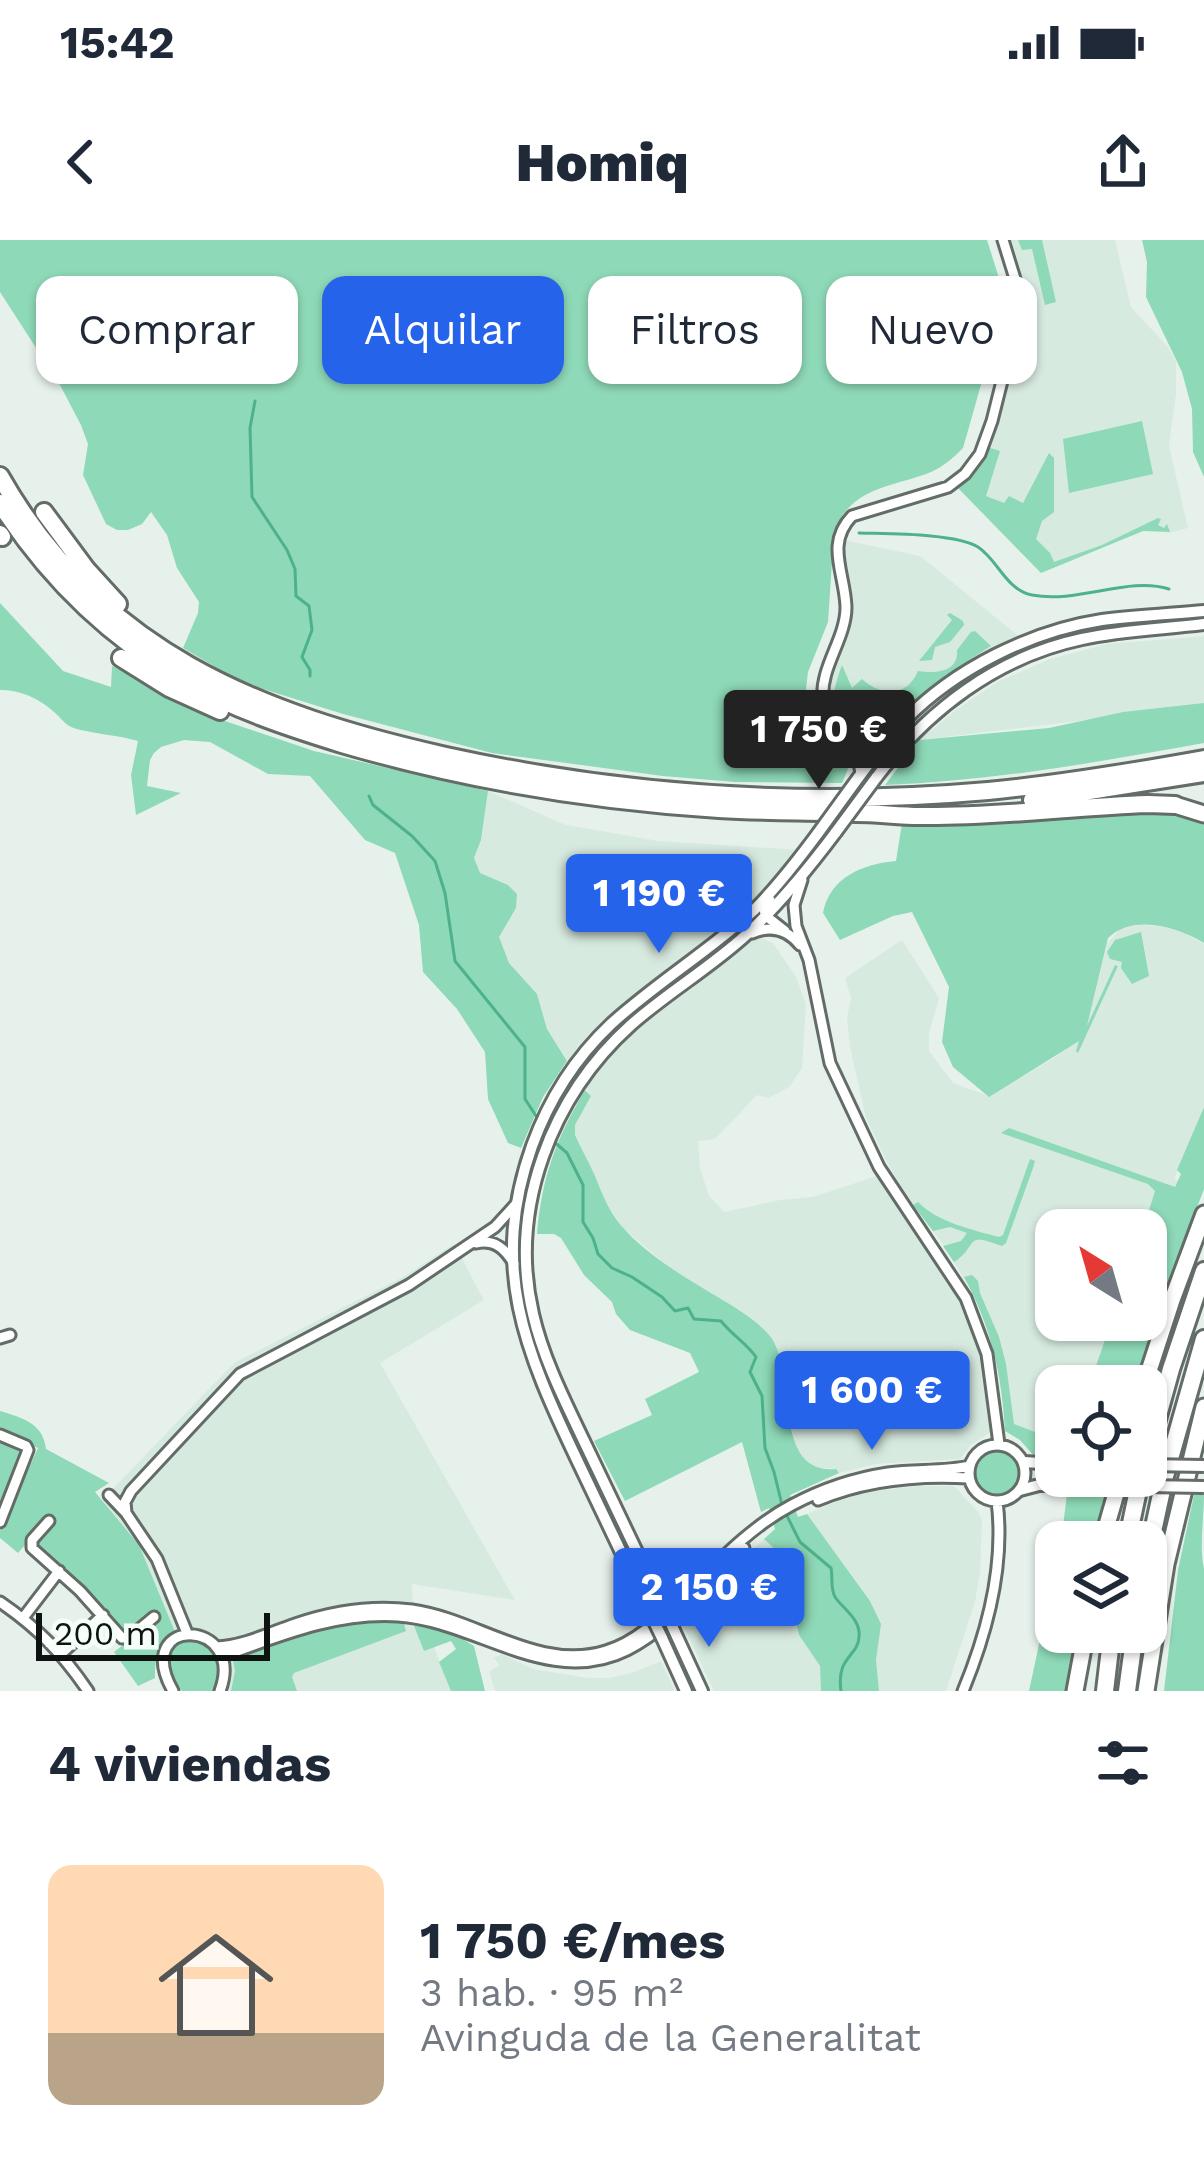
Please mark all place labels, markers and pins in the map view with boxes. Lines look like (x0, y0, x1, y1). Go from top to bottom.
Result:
pin: 1 750 € (708, 690, 930, 792)
pin: 1 190 € (548, 854, 770, 956)
pin: 1 600 € (761, 1351, 983, 1453)
pin: 2 150 € (598, 1548, 820, 1650)

